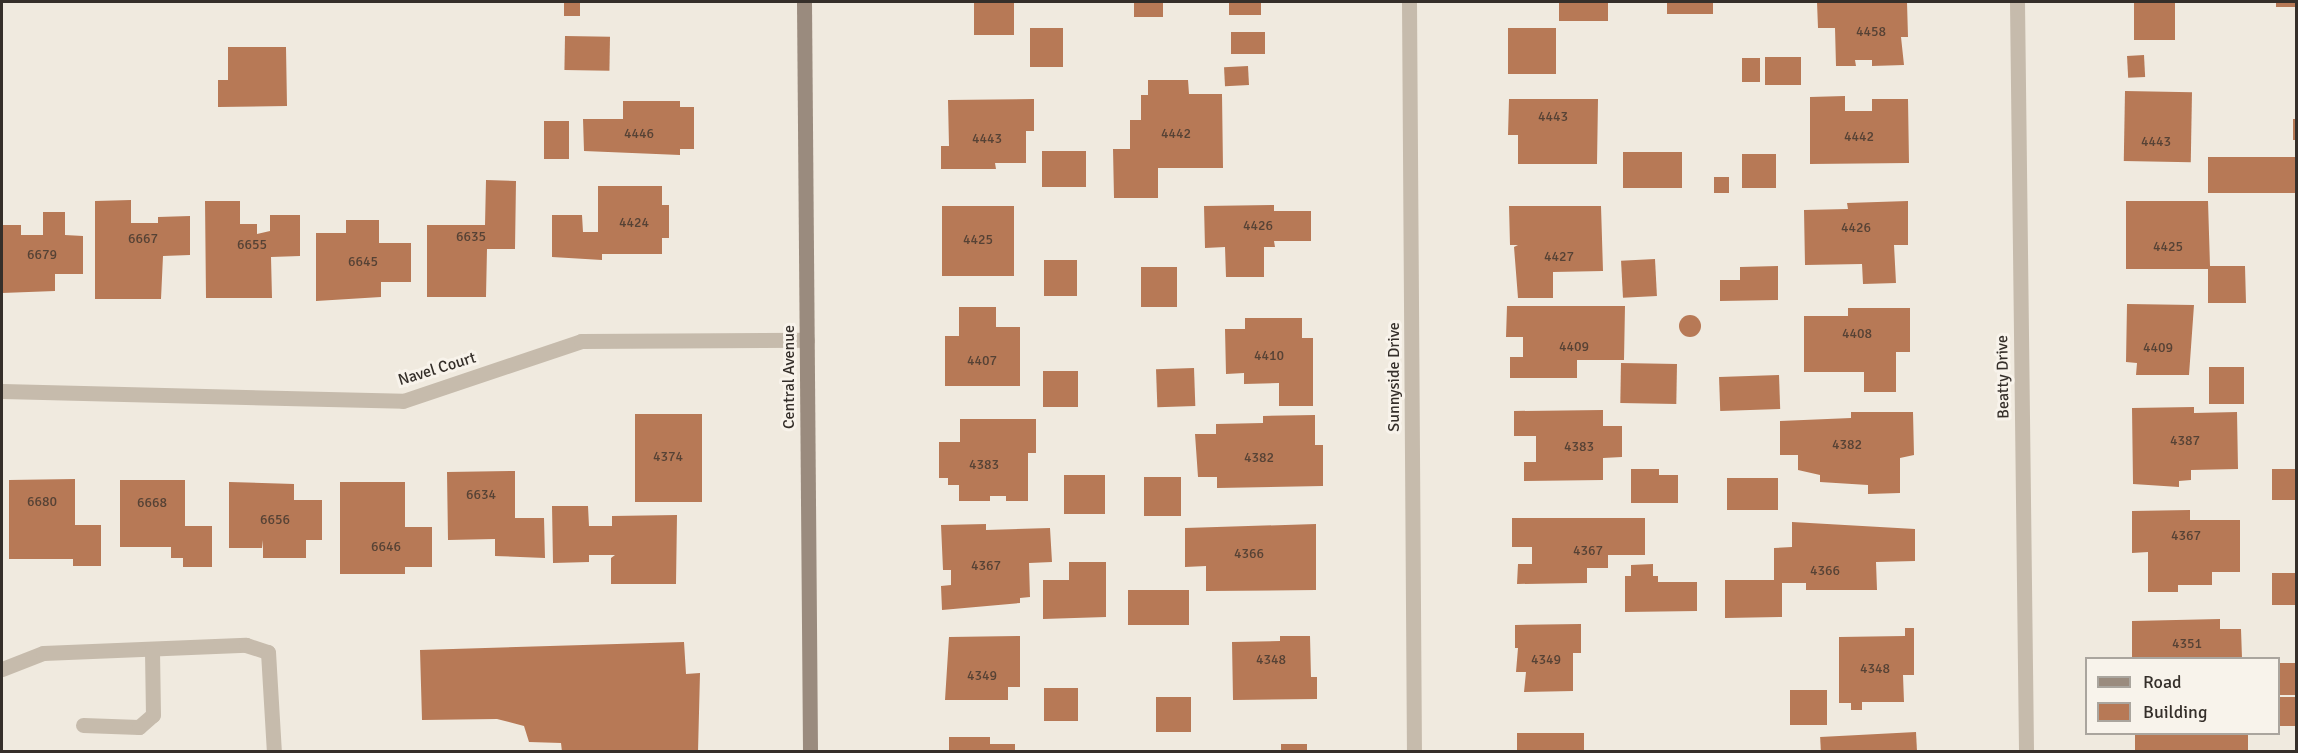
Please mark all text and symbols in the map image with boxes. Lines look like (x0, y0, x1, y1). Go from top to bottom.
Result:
house number: 4458 (1856, 24, 1886, 40)
house number: 4443 (1538, 109, 1568, 125)
house number: 4446 (624, 126, 654, 142)
house number: 4442 (1161, 126, 1191, 142)
house number: 4442 (1844, 129, 1874, 145)
house number: 4443 (972, 131, 1002, 147)
house number: 4443 (2141, 134, 2171, 150)
house number: 4424 (619, 215, 649, 231)
house number: 4426 (1243, 218, 1273, 234)
house number: 4426 (1841, 220, 1871, 236)
house number: 6635 (456, 229, 486, 245)
house number: 6667 (128, 231, 158, 247)
house number: 4425 (963, 232, 993, 248)
house number: 6655 (237, 237, 267, 253)
house number: 4425 (2153, 239, 2183, 255)
house number: 6679 (27, 247, 57, 263)
house number: 4427 (1544, 249, 1574, 265)
house number: 6645 (348, 254, 378, 270)
street label: Sunnyside Drive (1384, 322, 1404, 432)
street label: Central Avenue (779, 325, 799, 429)
house number: 4408 (1842, 326, 1872, 342)
street label: Beatty Drive (1993, 335, 2013, 419)
house number: 4409 (1559, 339, 1589, 355)
house number: 4409 (2143, 340, 2173, 356)
street label: Navel Court (396, 348, 478, 390)
house number: 4410 (1254, 348, 1284, 364)
house number: 4407 (967, 353, 997, 369)
house number: 4387 (2170, 433, 2200, 449)
house number: 4382 (1832, 437, 1862, 453)
house number: 4383 (1564, 439, 1594, 455)
house number: 4374 (653, 449, 683, 465)
house number: 4382 (1244, 450, 1274, 466)
house number: 4383 (969, 457, 999, 473)
house number: 6634 (466, 487, 496, 503)
house number: 6680 (27, 494, 57, 510)
house number: 6668 (137, 495, 167, 511)
house number: 6656 (260, 512, 290, 528)
house number: 4367 (2171, 528, 2201, 544)
house number: 6646 (371, 539, 401, 555)
house number: 4367 (1573, 543, 1603, 559)
house number: 4366 (1234, 546, 1264, 562)
house number: 4367 (971, 558, 1001, 574)
house number: 4366 (1810, 563, 1840, 579)
house number: 4351 (2172, 636, 2202, 652)
house number: 4348 (1256, 652, 1286, 668)
house number: 4349 (1531, 652, 1561, 668)
legend (2085, 657, 2280, 735)
house number: 4348 (1860, 661, 1890, 677)
house number: 4349 (967, 668, 997, 684)
text: Road (2143, 671, 2182, 693)
text: Building (2143, 701, 2207, 723)

